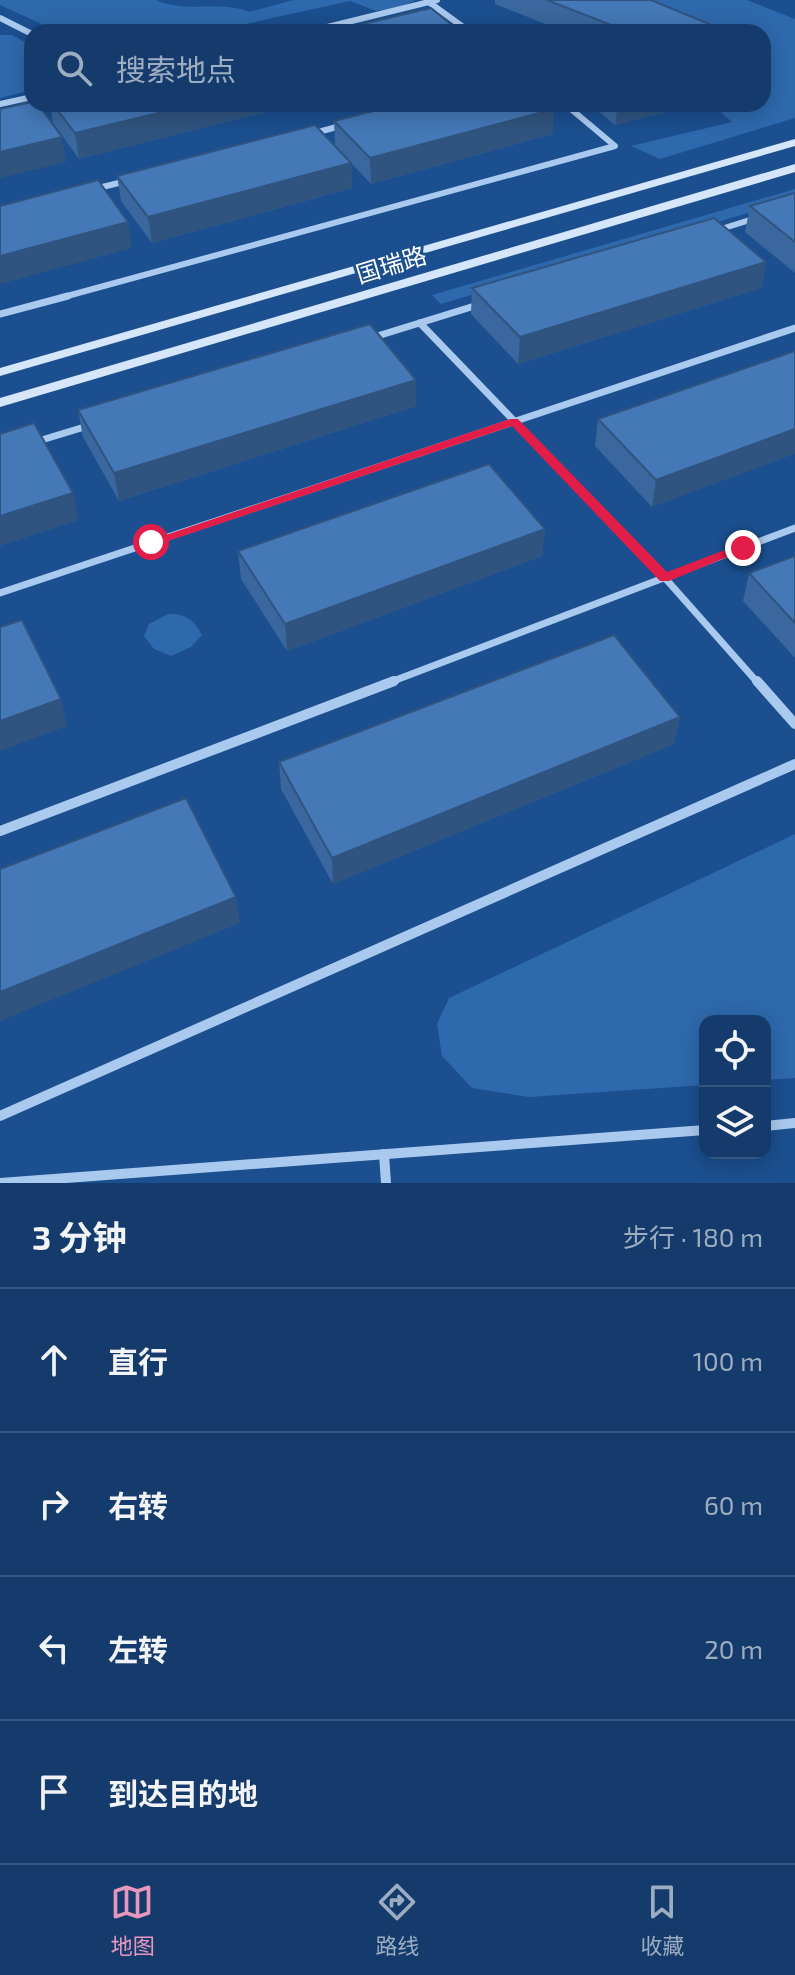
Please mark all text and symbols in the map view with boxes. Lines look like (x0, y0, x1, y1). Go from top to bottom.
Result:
search box (24, 24, 771, 112)
icon: search (52, 46, 96, 90)
text: 搜索地点 (116, 51, 236, 87)
street label: 国瑞路 (352, 240, 430, 288)
route start (133, 524, 169, 560)
route end (725, 530, 761, 566)
map controls (699, 1015, 771, 1159)
button: locate (699, 1015, 771, 1087)
button: layers (699, 1087, 771, 1159)
text: 3 分钟 (32, 1216, 127, 1257)
text: 步行 · 180 m (623, 1221, 763, 1252)
icon: ahead (32, 1338, 76, 1382)
text: 直行 (108, 1343, 168, 1379)
text: 100 m (693, 1345, 763, 1376)
icon: right (32, 1482, 76, 1526)
text: 右转 (108, 1487, 168, 1523)
text: 60 m (704, 1489, 763, 1520)
icon: left (32, 1626, 76, 1670)
text: 左转 (108, 1631, 168, 1667)
text: 20 m (704, 1633, 763, 1664)
icon: arrive (32, 1770, 76, 1814)
text: 到达目的地 (108, 1775, 258, 1811)
tab: 地图 (110, 1880, 155, 1960)
tab: 路线 (375, 1880, 420, 1960)
tab: 收藏 (640, 1880, 685, 1960)

